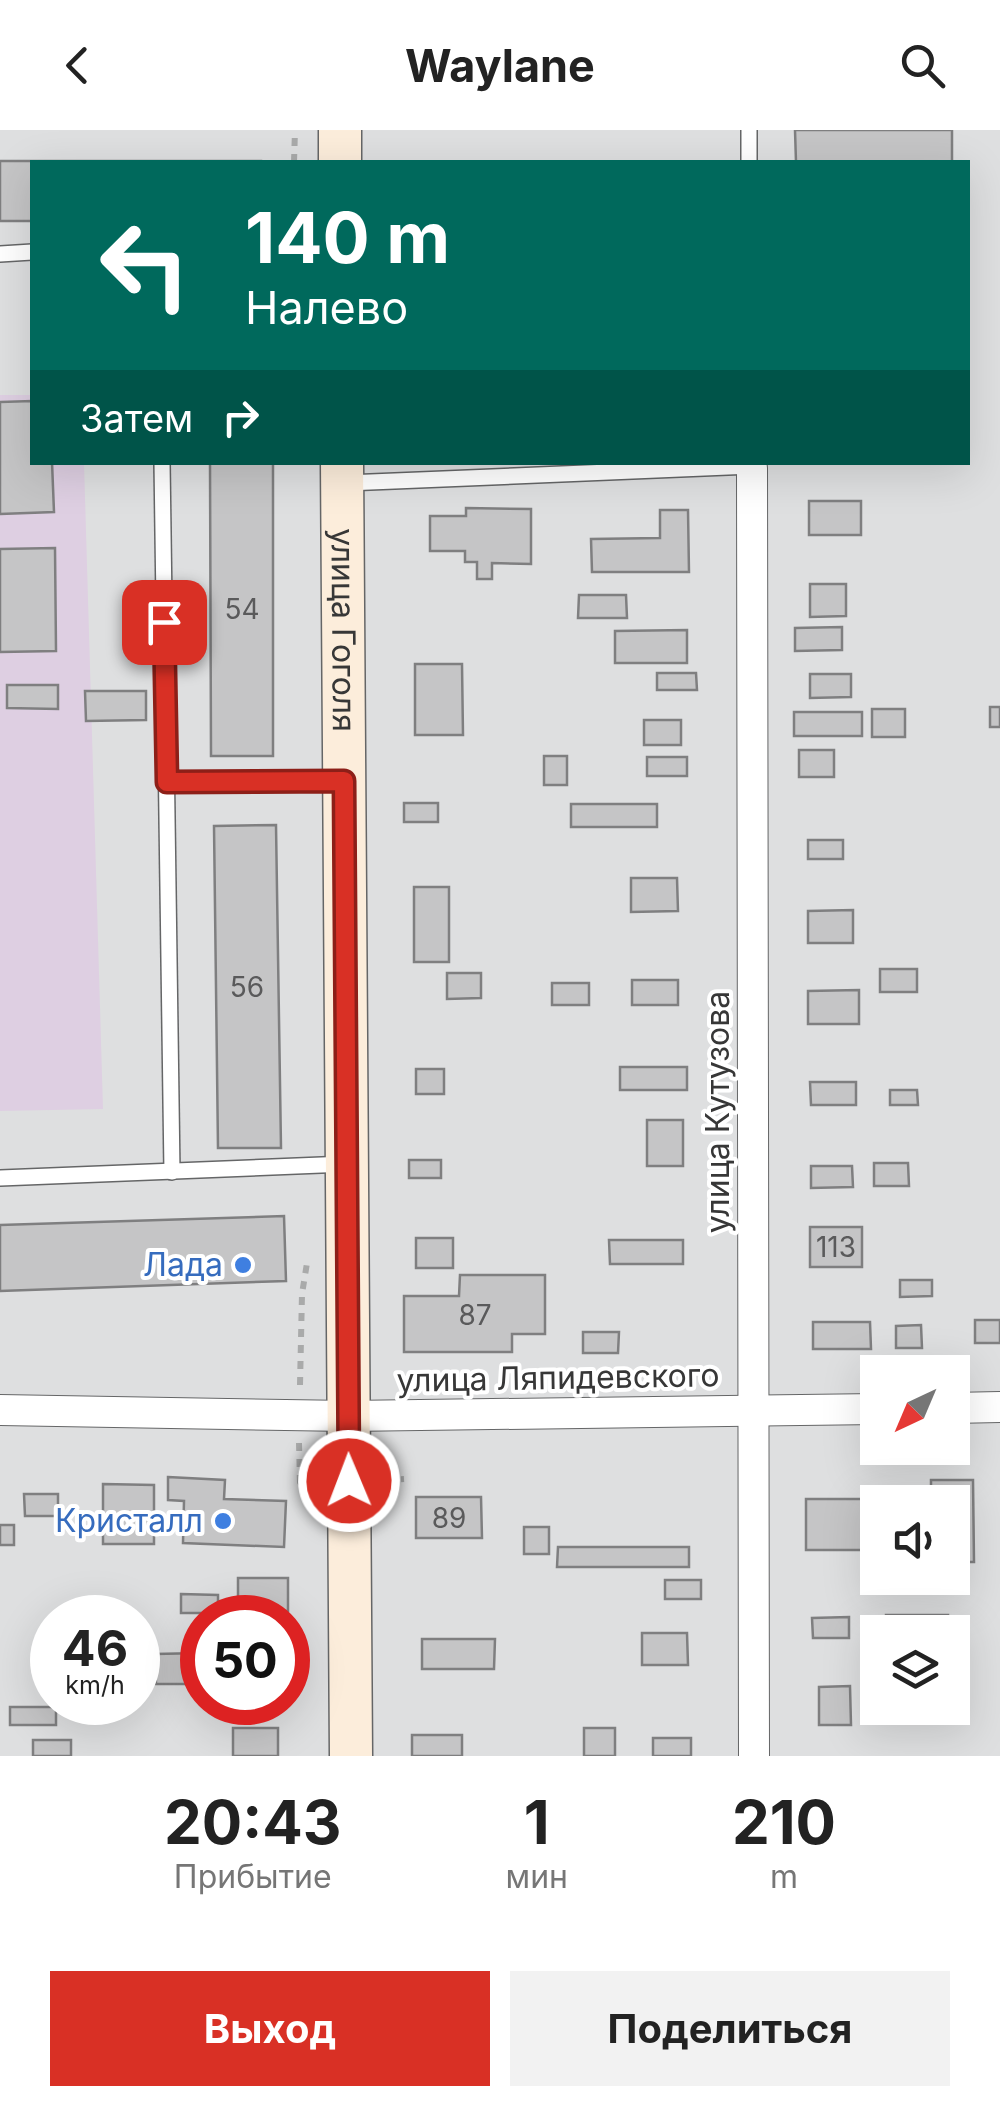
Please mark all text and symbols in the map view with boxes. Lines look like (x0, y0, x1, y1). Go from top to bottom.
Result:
icon: back (50, 38, 105, 93)
text: Waylane (405, 38, 595, 93)
icon: search (895, 38, 950, 93)
text: 140 m (245, 195, 450, 280)
icon: left (80, 200, 210, 330)
text: Налево (245, 280, 408, 335)
icon: right (213, 390, 268, 445)
text: Затем (80, 395, 193, 441)
street label: улица Гоголя (323, 528, 364, 732)
pin (122, 580, 207, 665)
house number: 54 (224, 592, 260, 626)
icon: arrive (137, 595, 192, 650)
house number: 56 (230, 970, 264, 1004)
street label: улица Кутузова (698, 991, 737, 1233)
house number: 113 (816, 1230, 856, 1264)
place label: Лада (143, 1245, 223, 1284)
marker: Лада (232, 1254, 254, 1276)
house number: 87 (458, 1298, 492, 1332)
street label: улица Ляпидевского (396, 1355, 720, 1400)
north arrow (860, 1355, 970, 1465)
map controls (860, 1355, 970, 1725)
position arrow (297, 1429, 401, 1533)
button: sound (860, 1485, 970, 1595)
place label: Кристалл (55, 1501, 203, 1540)
house number: 89 (432, 1501, 466, 1535)
marker: Кристалл (212, 1510, 234, 1532)
speed limit sign: 50 (180, 1595, 310, 1725)
button: layers (860, 1615, 970, 1725)
text: 46 (62, 1618, 128, 1678)
text: km/h (65, 1670, 125, 1700)
text: 20:43 (164, 1786, 342, 1858)
text: 1 (524, 1786, 550, 1858)
text: 210 (732, 1786, 836, 1858)
text: Прибытие (174, 1857, 332, 1896)
text: мин (505, 1857, 568, 1896)
text: m (770, 1857, 798, 1896)
button: Выход (50, 1971, 490, 2086)
button: Поделиться (510, 1971, 950, 2086)

